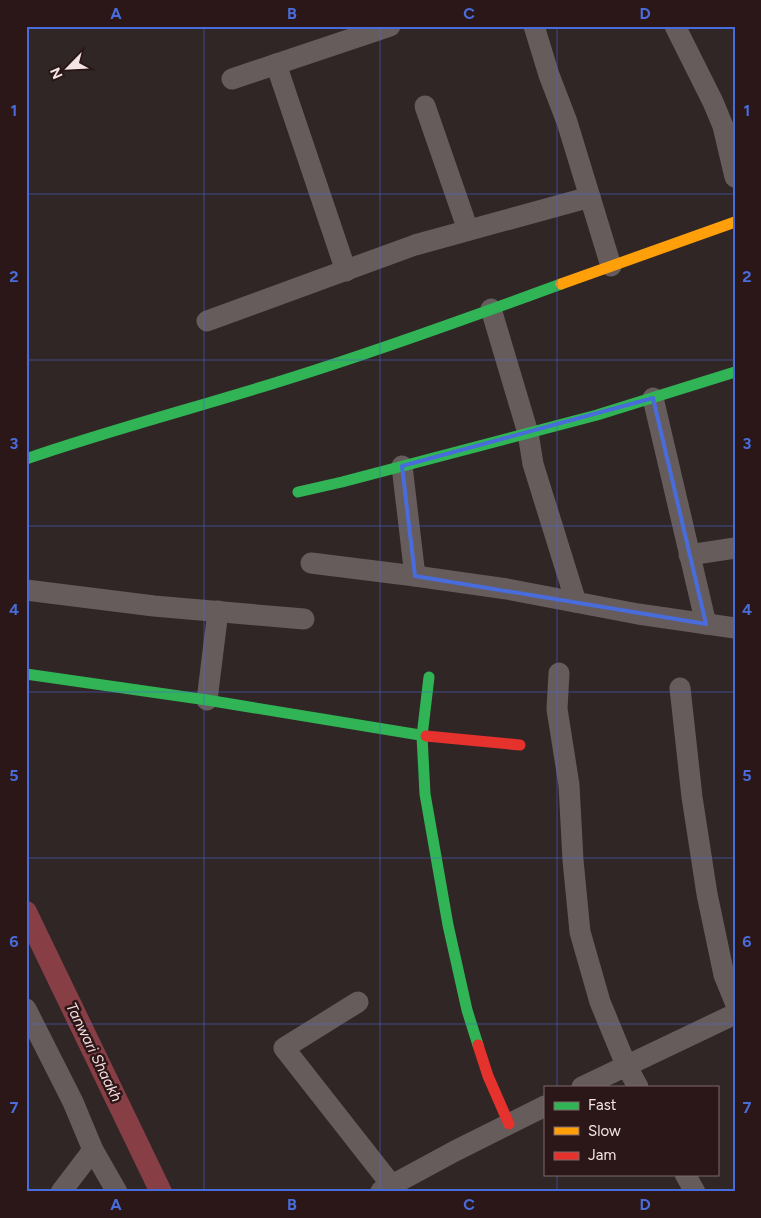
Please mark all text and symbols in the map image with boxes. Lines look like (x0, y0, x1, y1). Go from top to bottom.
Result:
text: A (110, 4, 122, 23)
text: B (287, 4, 297, 23)
text: C (463, 4, 475, 23)
text: D (639, 4, 651, 23)
north arrow (42, 42, 92, 92)
text: N (47, 65, 67, 81)
text: 1 (11, 101, 17, 120)
text: 1 (744, 101, 750, 120)
text: 2 (9, 267, 19, 286)
text: 2 (742, 267, 752, 286)
text: 3 (10, 434, 19, 453)
text: 3 (743, 434, 752, 453)
text: 4 (9, 600, 19, 619)
text: 4 (742, 600, 752, 619)
text: 5 (9, 766, 19, 785)
text: 5 (742, 766, 752, 785)
text: 6 (9, 932, 19, 951)
text: 6 (742, 932, 752, 951)
water label: Tanwari Shaakh (62, 1000, 126, 1104)
legend (544, 1086, 718, 1176)
text: Fast (588, 1096, 617, 1114)
text: 7 (10, 1098, 19, 1117)
text: 7 (743, 1098, 752, 1117)
text: Slow (588, 1122, 621, 1140)
text: Jam (588, 1146, 616, 1164)
text: A (110, 1195, 122, 1214)
text: B (287, 1195, 297, 1214)
text: C (463, 1195, 475, 1214)
text: D (639, 1195, 651, 1214)

